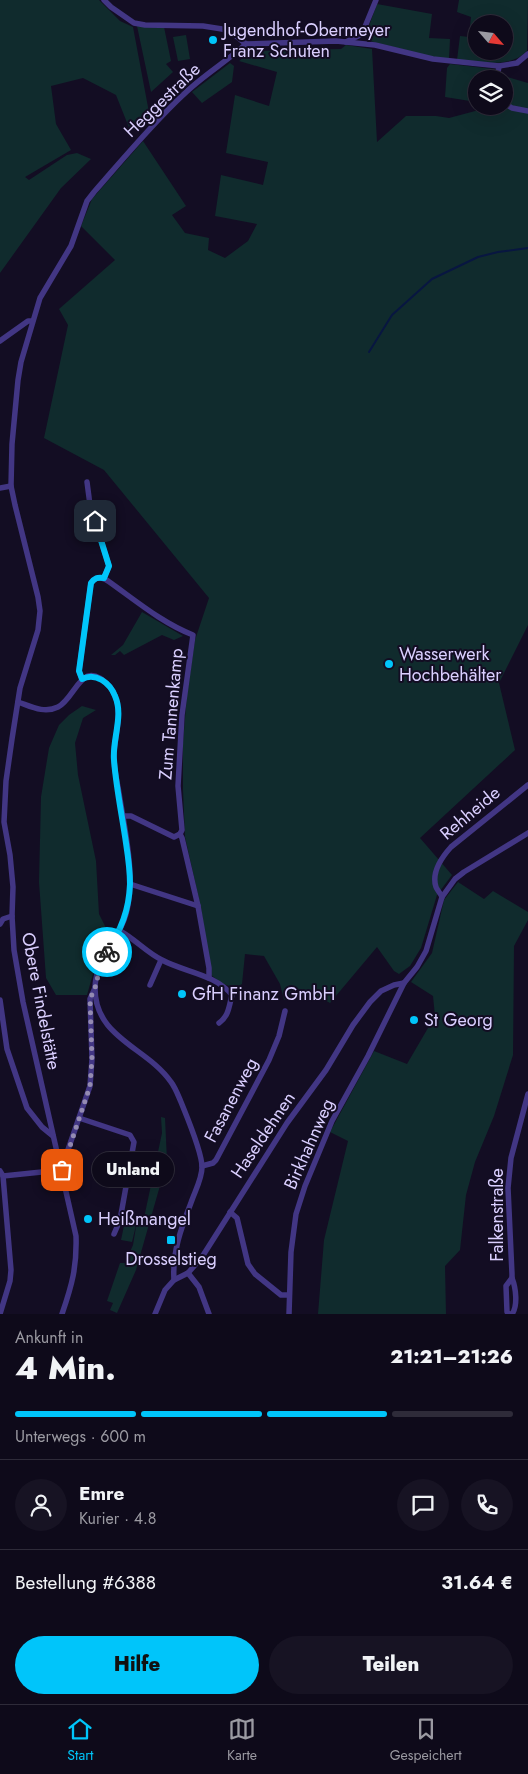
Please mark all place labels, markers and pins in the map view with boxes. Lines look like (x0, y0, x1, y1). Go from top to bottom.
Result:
place label: Jugendhof-Obermeyer Franz Schuten (221, 17, 391, 64)
marker: Jugendhof-Obermeyer Franz Schuten (207, 34, 219, 46)
pin (74, 500, 116, 542)
place label: Wasserwerk Hochbehälter (399, 641, 502, 688)
marker: Wasserwerk Hochbehälter (383, 658, 395, 670)
place label: GfH Finanz GmbH (192, 981, 335, 1007)
marker: GfH Finanz GmbH (176, 988, 188, 1000)
place label: St Georg (424, 1007, 493, 1033)
marker: St Georg (408, 1014, 420, 1026)
pin (41, 1149, 83, 1191)
callout: Unland (92, 1152, 174, 1188)
place label: Heißmangel (98, 1206, 191, 1232)
marker: Heißmangel (82, 1213, 94, 1225)
marker: Drosselstieg (165, 1234, 177, 1246)
place label: Drosselstieg (125, 1246, 217, 1272)

